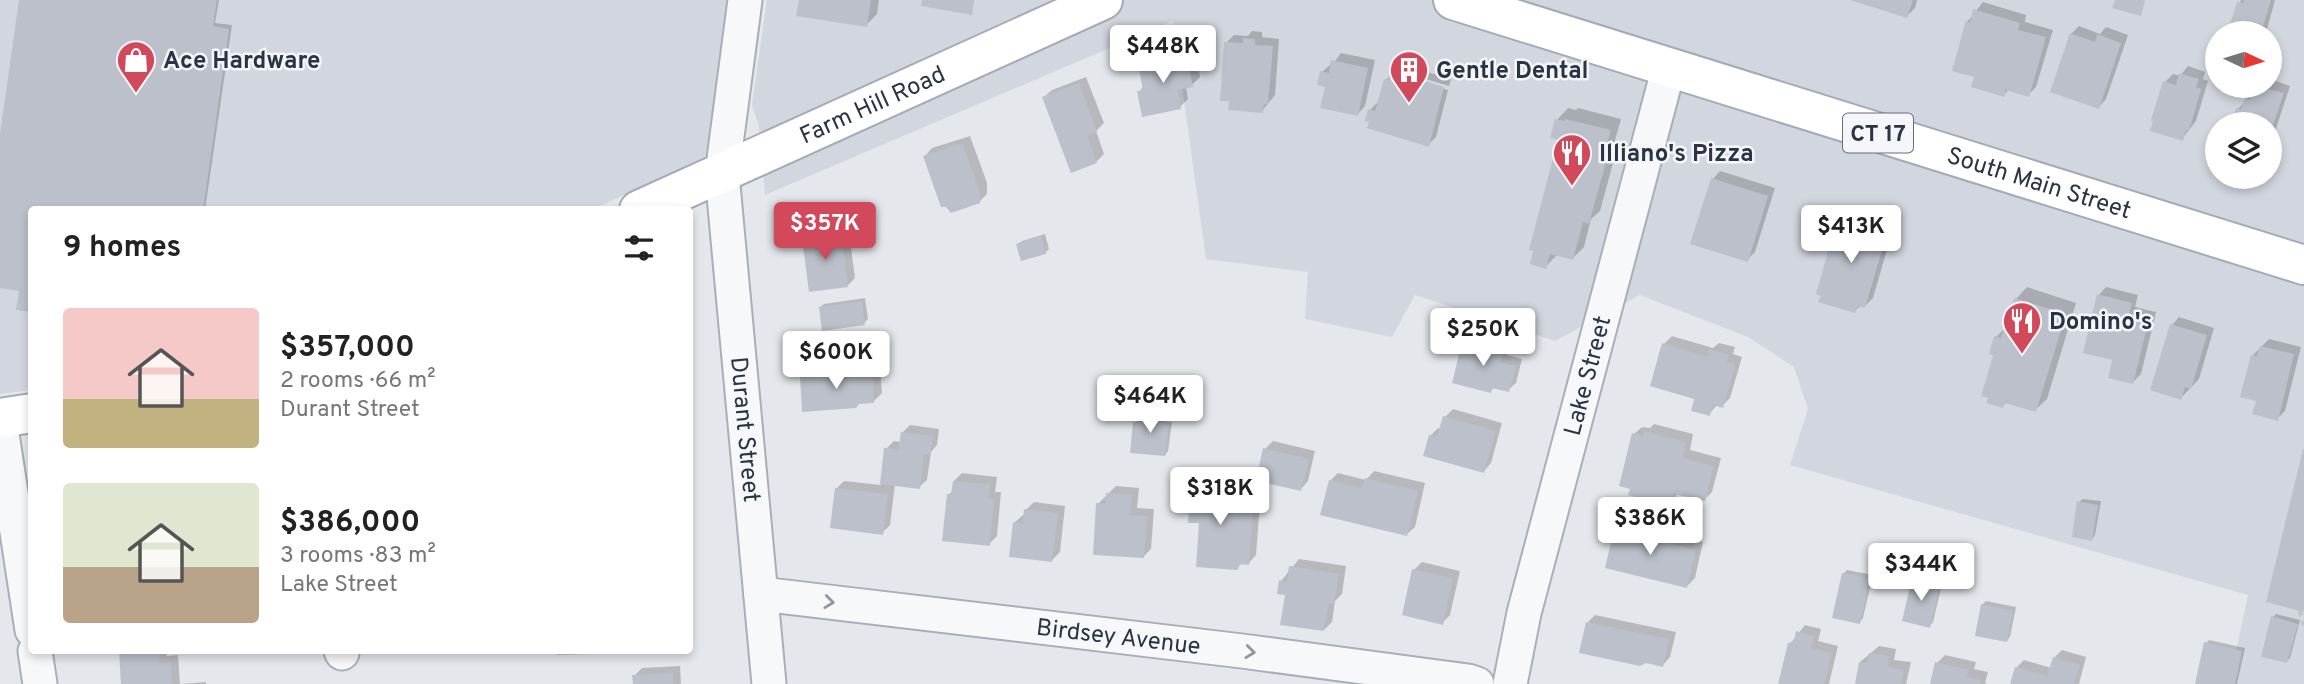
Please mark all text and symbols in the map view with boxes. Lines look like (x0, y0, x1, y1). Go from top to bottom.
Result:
north arrow (2205, 21, 2282, 98)
map controls (2205, 21, 2282, 189)
pin: $448K (1114, 25, 1212, 85)
text: $448K (1126, 33, 1200, 62)
shop icon: Ace Hardware (115, 39, 157, 94)
place label: Ace Hardware (163, 47, 320, 77)
building icon: Gentle Dental (1388, 49, 1430, 104)
place label: Gentle Dental (1436, 57, 1589, 87)
street label: Farm Hill Road (796, 60, 951, 152)
button: layers (2205, 112, 2282, 189)
road number: CT 17 (1843, 114, 1913, 152)
restaurant icon: Illiano's Pizza (1551, 132, 1593, 187)
place label: Illiano's Pizza (1599, 140, 1754, 170)
street label: South Main Street (1943, 142, 2134, 227)
pin: $357K (776, 202, 874, 262)
pin: $413K (1802, 205, 1900, 265)
text: $357K (790, 210, 860, 239)
text: $413K (1817, 213, 1885, 242)
icon: filters (620, 229, 658, 267)
text: 9 homes (63, 230, 181, 267)
restaurant icon: Domino's (2001, 300, 2043, 355)
pin: $250K (1434, 308, 1532, 368)
place label: Domino's (2049, 308, 2153, 338)
street label: Lake Street (1559, 313, 1619, 439)
text: $250K (1446, 316, 1520, 345)
text: $357,000 (280, 330, 415, 367)
pin: $600K (787, 332, 885, 391)
icon: home (119, 336, 203, 420)
text: $600K (799, 339, 873, 368)
street label: Durant Street (722, 356, 765, 504)
text: 2 rooms · 66 m² (280, 367, 436, 396)
pin: $464K (1101, 376, 1199, 435)
text: $464K (1113, 383, 1187, 412)
text: Durant Street (280, 396, 420, 425)
pin: $318K (1171, 468, 1269, 527)
text: $318K (1186, 475, 1254, 504)
pin: $386K (1601, 498, 1699, 557)
text: $386,000 (280, 505, 420, 542)
text: $386K (1614, 505, 1686, 534)
icon: home (119, 511, 203, 595)
text: 3 rooms · 83 m² (280, 542, 436, 571)
pin: $344K (1872, 544, 1970, 603)
text: $344K (1884, 551, 1958, 580)
text: Lake Street (280, 571, 398, 600)
one-way arrow (823, 594, 835, 609)
street label: Birdsey Avenue (1034, 614, 1202, 663)
one-way arrow (1244, 644, 1256, 659)

